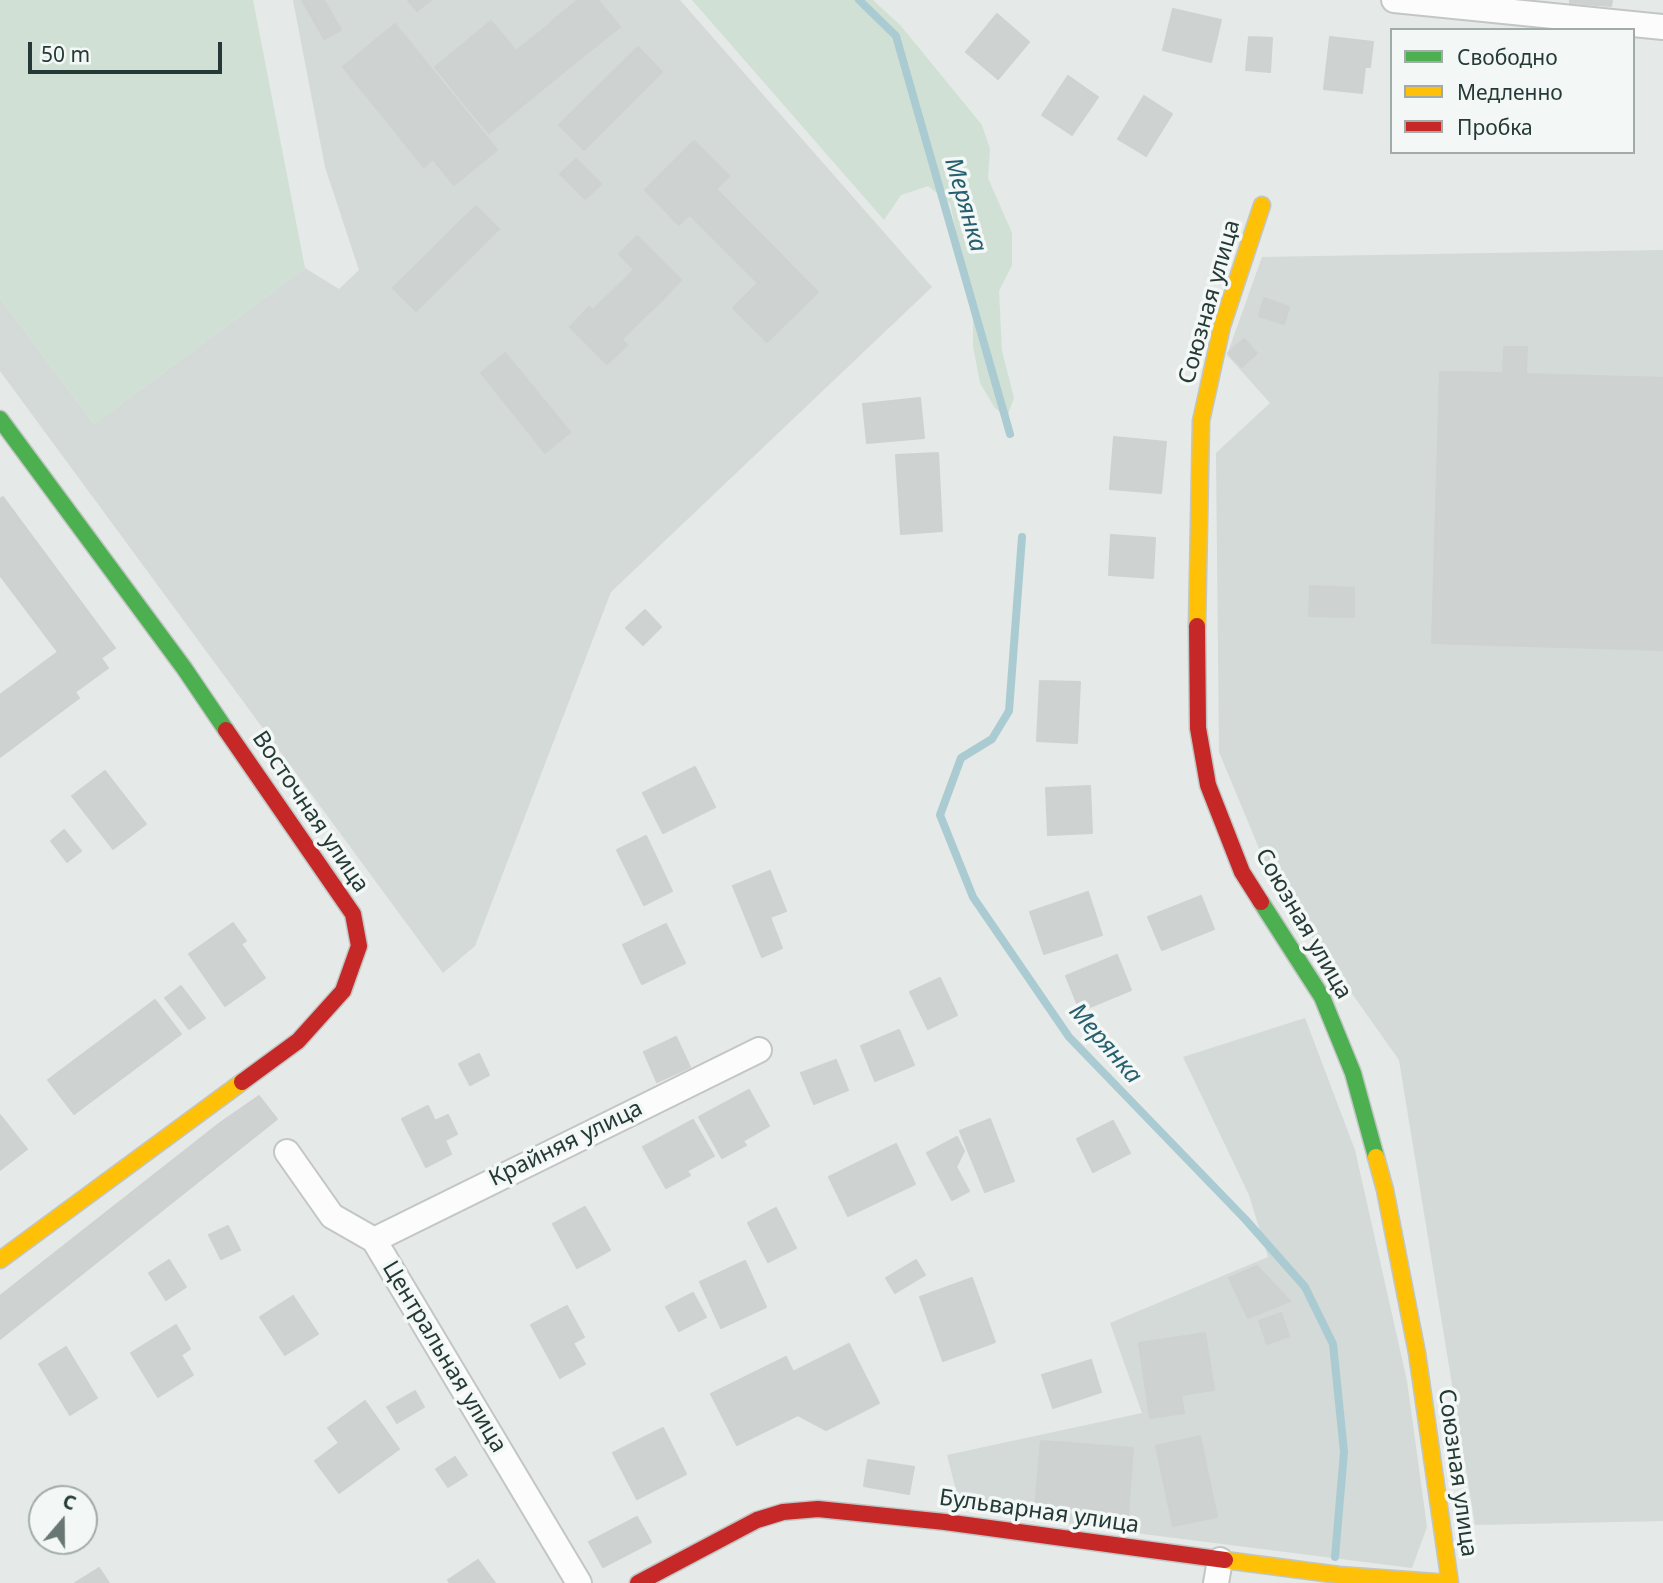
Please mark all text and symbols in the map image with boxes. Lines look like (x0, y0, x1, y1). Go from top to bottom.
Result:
scale bar (32, 28, 226, 72)
legend (1390, 28, 1635, 154)
text: 50 m (41, 40, 90, 68)
text: Свободно (1457, 43, 1558, 71)
text: Медленно (1457, 78, 1563, 106)
text: Пробка (1457, 113, 1533, 141)
water label: Мерянка (938, 155, 992, 255)
street label: Союзная улица (1173, 217, 1247, 387)
street label: Восточная улица (246, 726, 374, 898)
street label: Союзная улица (1249, 844, 1357, 1004)
water label: Мерянка (1062, 998, 1148, 1090)
street label: Крайняя улица (485, 1095, 647, 1193)
street label: Центральная улица (376, 1256, 512, 1458)
street label: Союзная улица (1432, 1387, 1482, 1559)
street label: Бульварная улица (937, 1484, 1141, 1540)
north arrow (28, 1485, 98, 1555)
text: С (59, 1488, 80, 1516)

